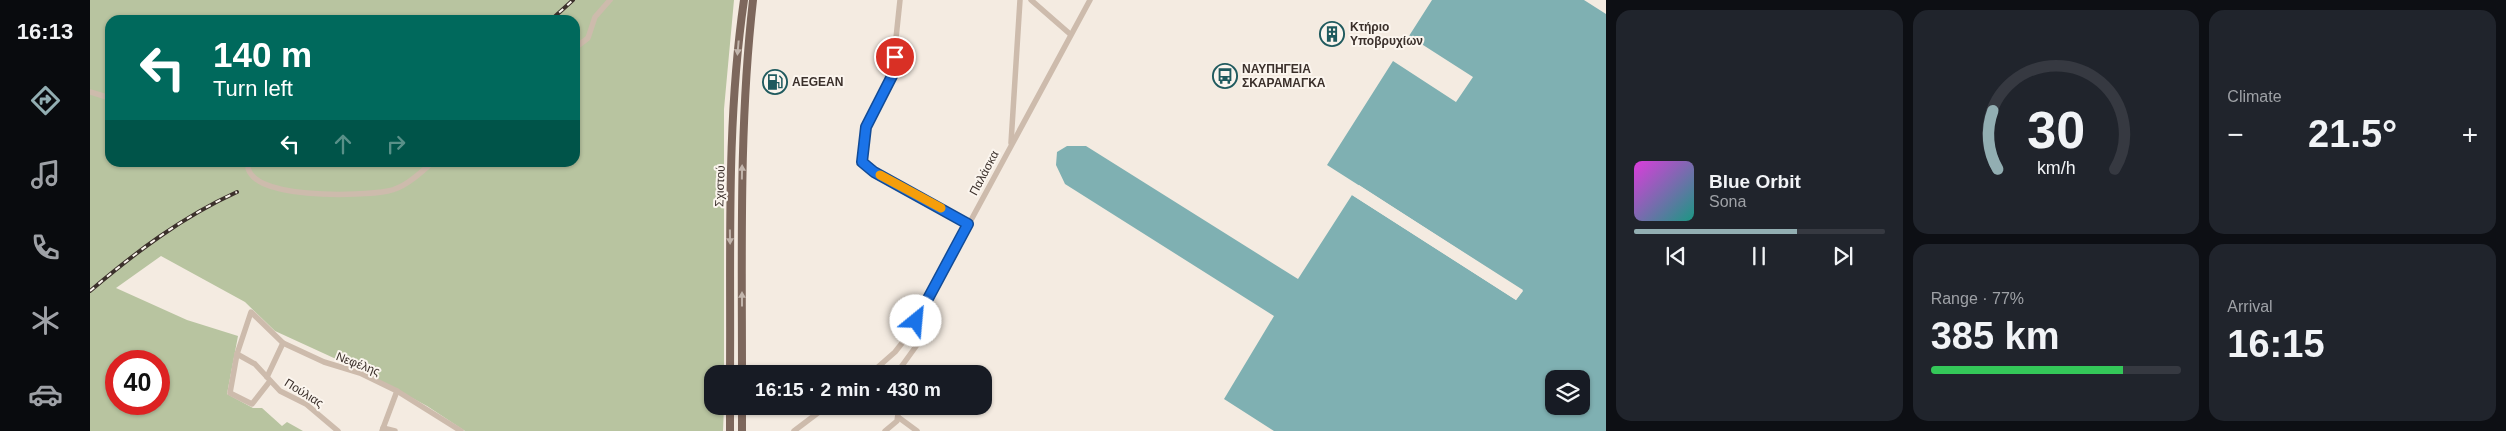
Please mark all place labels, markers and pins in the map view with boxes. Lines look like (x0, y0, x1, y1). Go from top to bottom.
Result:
place label: Κτήριο Υποβρυχίων (1350, 20, 1423, 48)
building icon: Κτήριο Υποβρυχίων (1319, 21, 1345, 47)
pin (874, 36, 916, 78)
place label: ΝΑΥΠΗΓΕΙΑ ΣΚΑΡΑΜΑΓΚΑ (1242, 62, 1326, 90)
bus stop icon: ΝΑΥΠΗΓΕΙΑ ΣΚΑΡΑΜΑΓΚΑ (1212, 63, 1238, 89)
fuel station icon: AEGEAN (762, 69, 788, 95)
place label: AEGEAN (792, 75, 843, 89)

